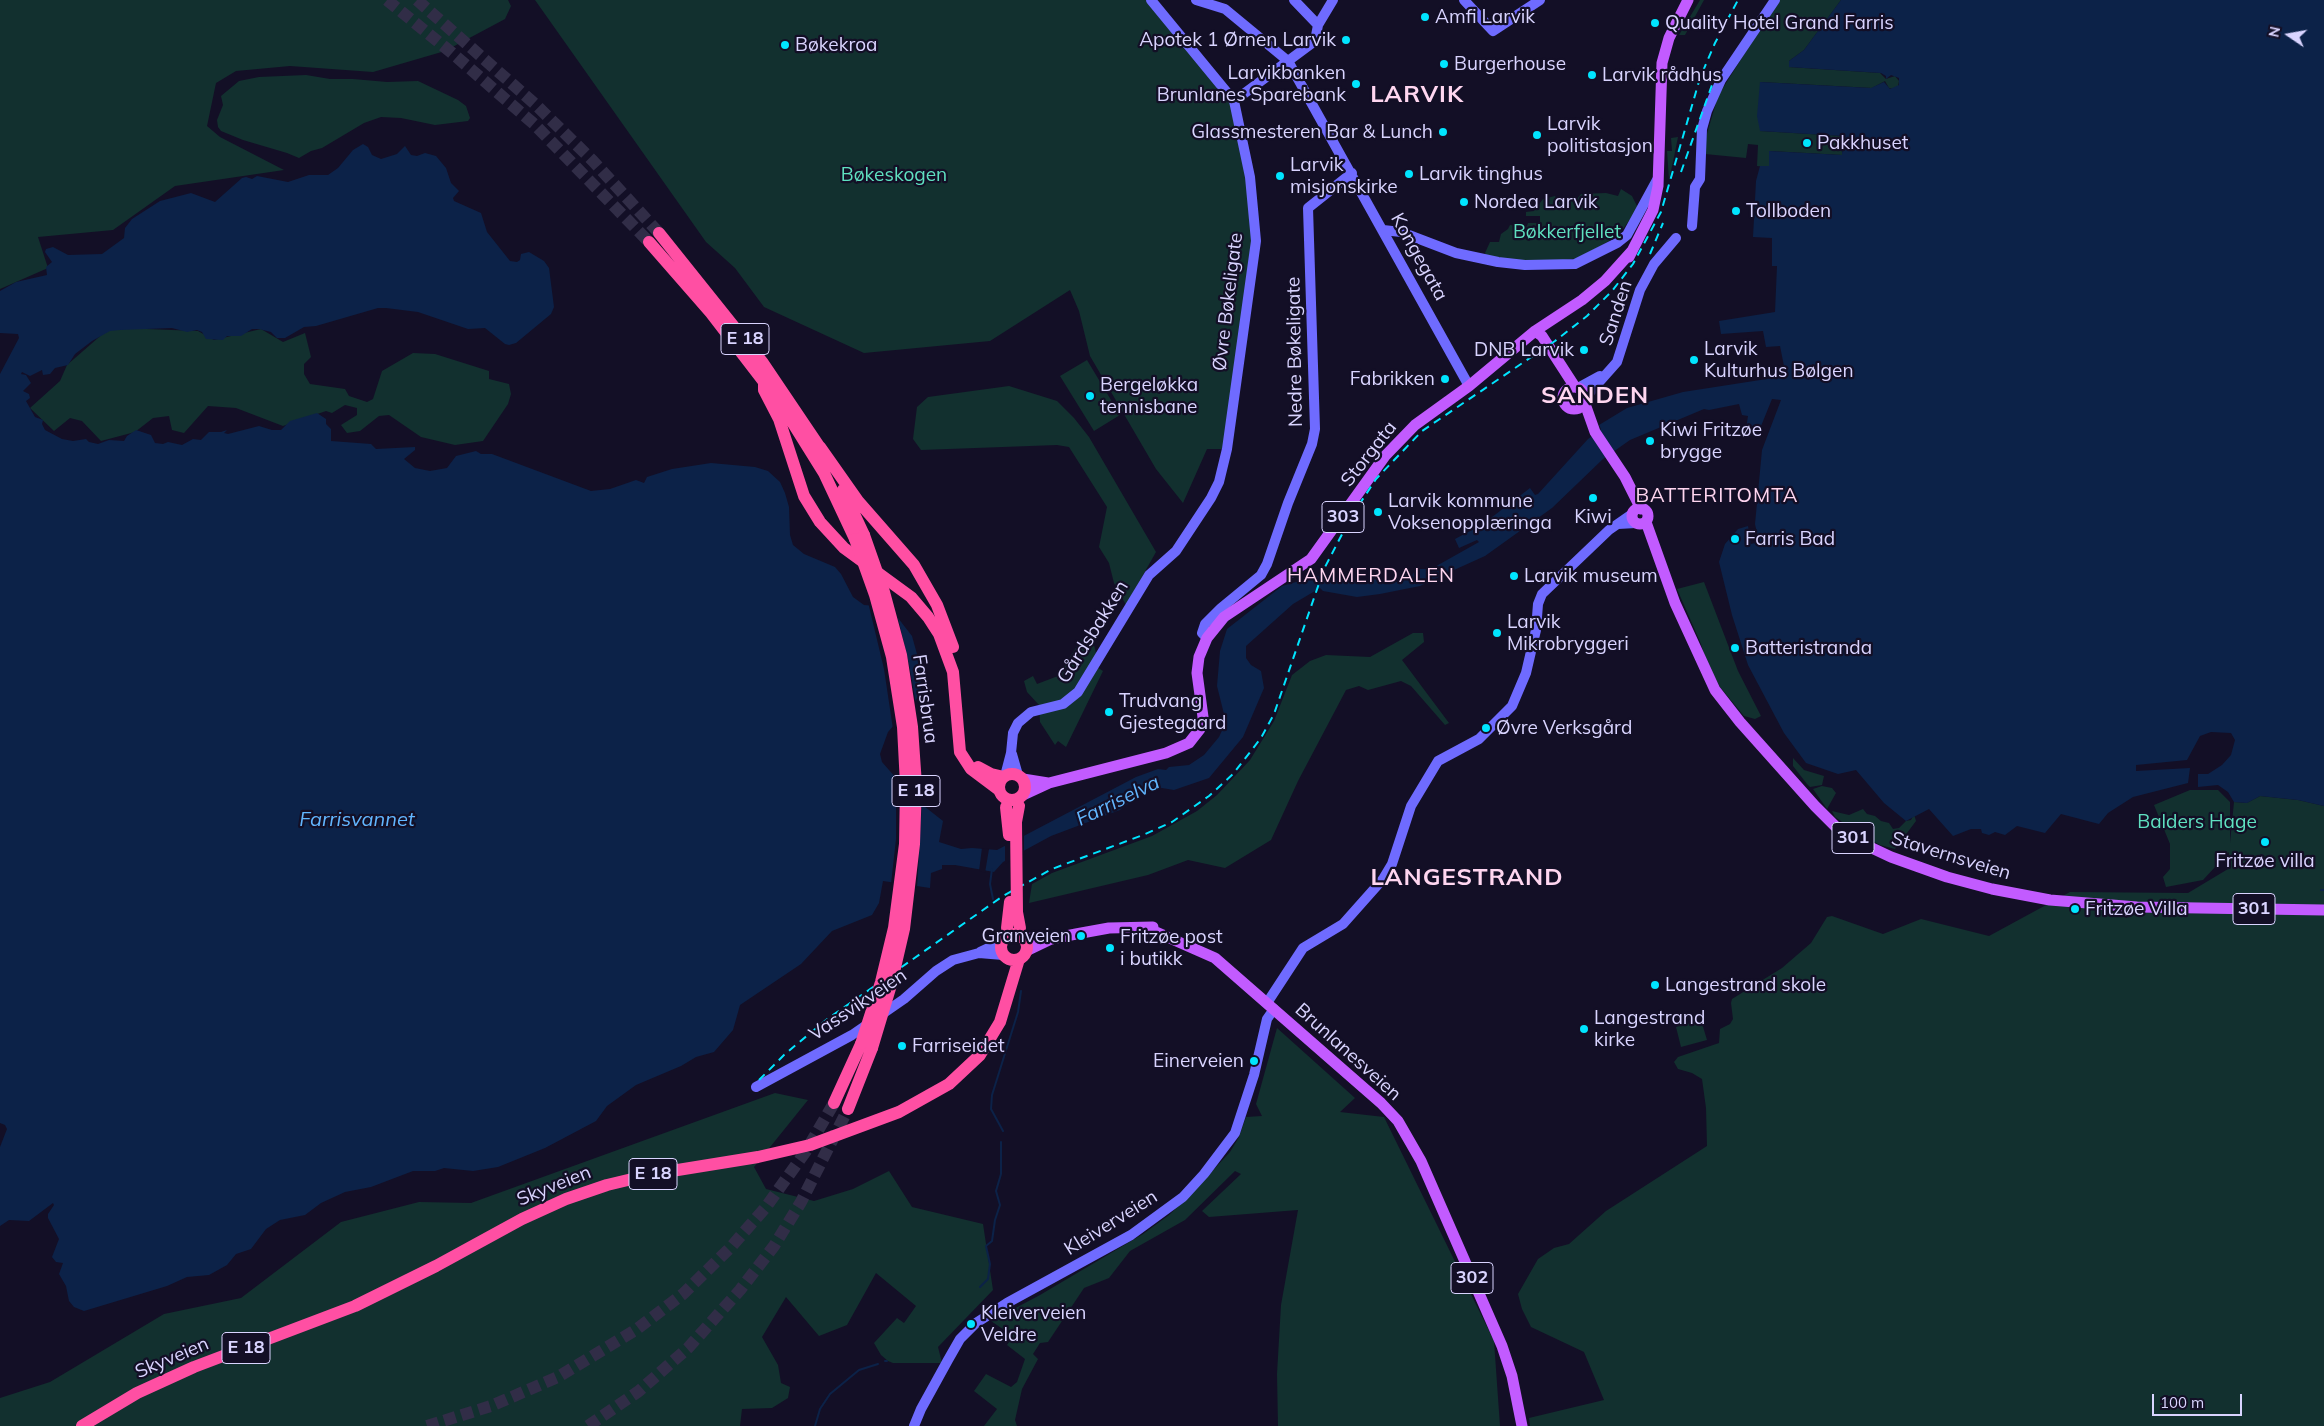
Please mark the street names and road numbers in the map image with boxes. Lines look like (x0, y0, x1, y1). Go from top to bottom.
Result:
street label: Kongegata (1386, 209, 1452, 305)
street label: Øvre Bøkeligate (1208, 231, 1248, 373)
street label: Nedre Bøkeligate (1282, 277, 1308, 427)
street label: Sanden (1595, 278, 1637, 348)
road number: E 18 (721, 324, 769, 354)
street label: Storgata (1336, 417, 1402, 491)
road number: 303 (1322, 502, 1364, 532)
street label: Gårdsbakken (1052, 577, 1134, 687)
street label: Farrisbrua (907, 653, 943, 745)
road number: E 18 (892, 776, 940, 806)
road number: 301 (1832, 822, 1874, 854)
street label: Stavernsveien (1889, 827, 2013, 885)
road number: 301 (2233, 894, 2275, 924)
street label: Vassvikveien (805, 964, 911, 1046)
street label: Brunlanesveien (1290, 998, 1406, 1106)
road number: E 18 (629, 1158, 677, 1190)
street label: Skyveien (514, 1161, 594, 1211)
street label: Kleiverveien (1060, 1185, 1162, 1261)
road number: 302 (1451, 1262, 1493, 1294)
street label: Skyveien (132, 1332, 212, 1384)
road number: E 18 (222, 1332, 270, 1364)

